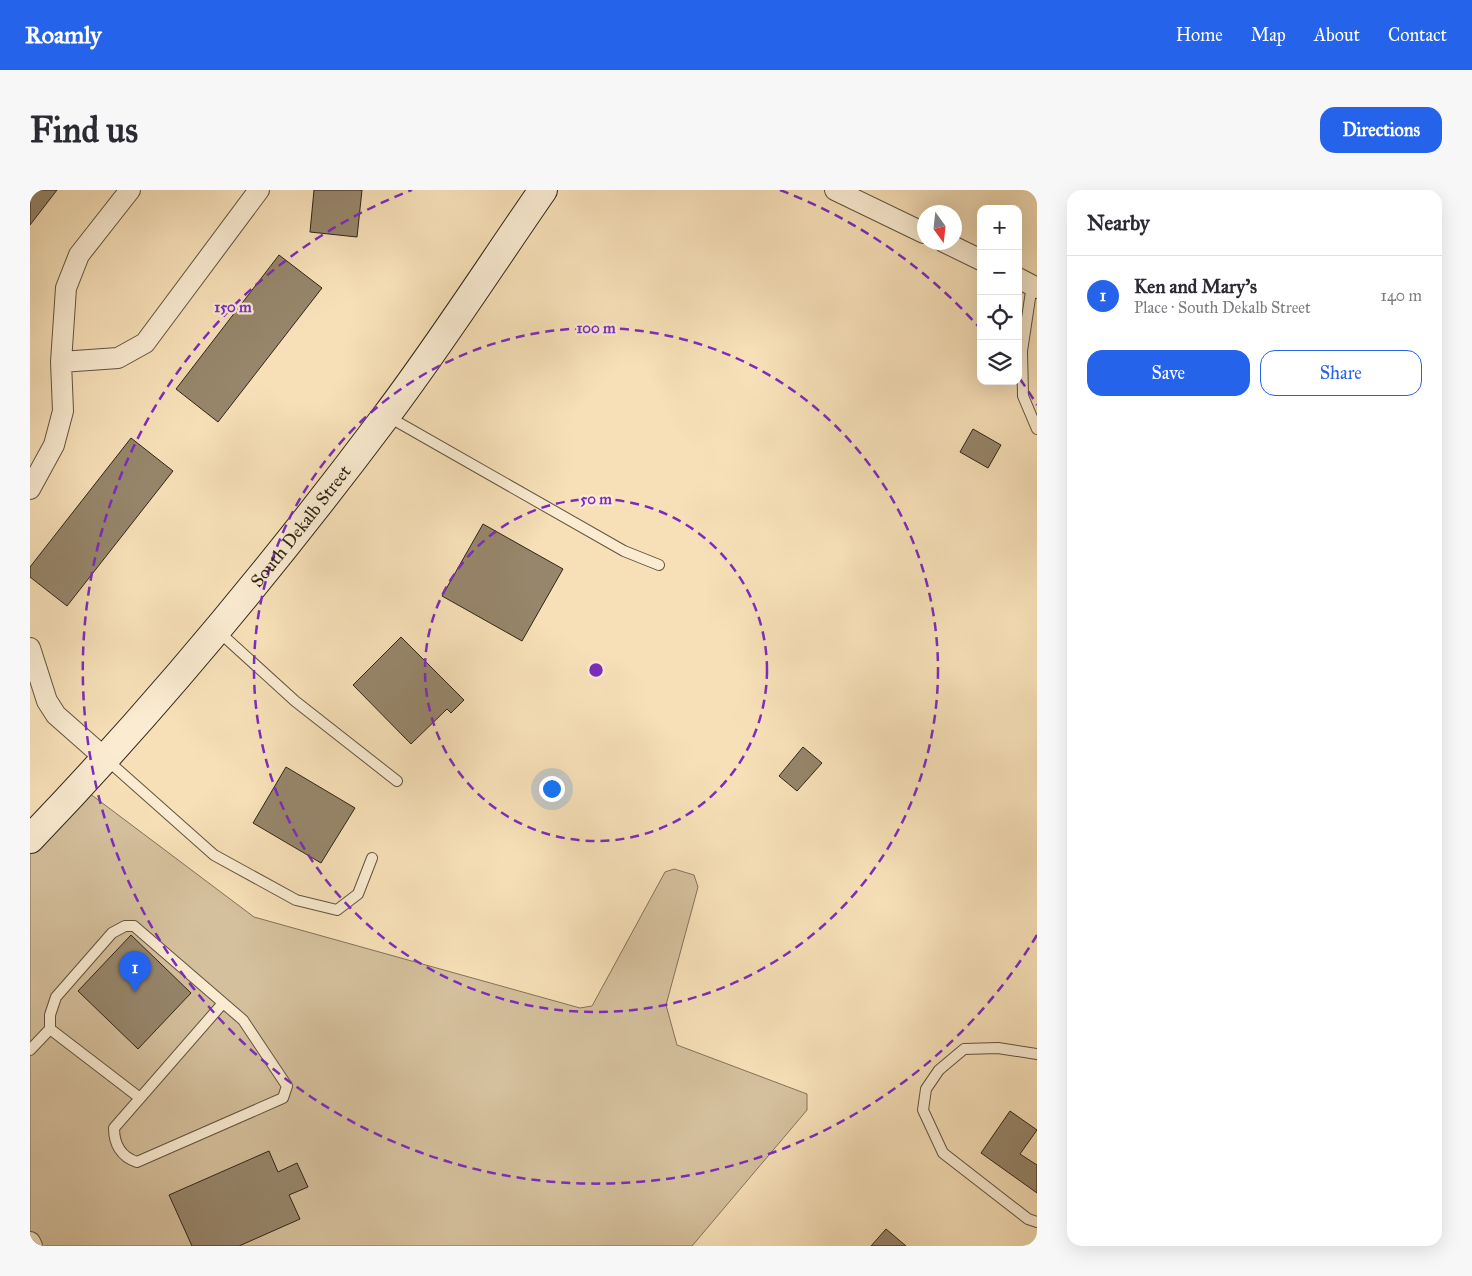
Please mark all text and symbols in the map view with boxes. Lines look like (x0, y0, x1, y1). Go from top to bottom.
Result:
text: Roamly (25, 20, 102, 50)
text: Home (1176, 24, 1223, 46)
text: Map (1251, 24, 1286, 46)
text: About (1314, 24, 1360, 46)
text: Contact (1388, 24, 1447, 46)
button: Directions (1320, 107, 1442, 153)
text: Find us (30, 109, 138, 152)
north arrow (917, 205, 962, 250)
map controls (977, 205, 1022, 385)
button: + (977, 205, 1022, 250)
text: Nearby (1087, 210, 1150, 236)
button: − (977, 250, 1022, 295)
text: Ken and Mary's (1134, 275, 1257, 298)
text: 1 (1100, 286, 1106, 305)
text: 140 m (1381, 286, 1422, 305)
button: locate (977, 295, 1022, 340)
text: 150 m (214, 298, 252, 316)
text: Place · South Dekalb Street (1134, 298, 1311, 317)
text: 100 m (576, 319, 616, 337)
button: layers (977, 340, 1022, 385)
button: Save (1087, 350, 1250, 396)
button: Share (1260, 350, 1422, 396)
street label: South Dekalb Street (246, 460, 356, 592)
text: 50 m (580, 490, 612, 508)
centre of rings (587, 661, 605, 679)
your location (539, 776, 565, 802)
pin: 1 (119, 951, 151, 992)

